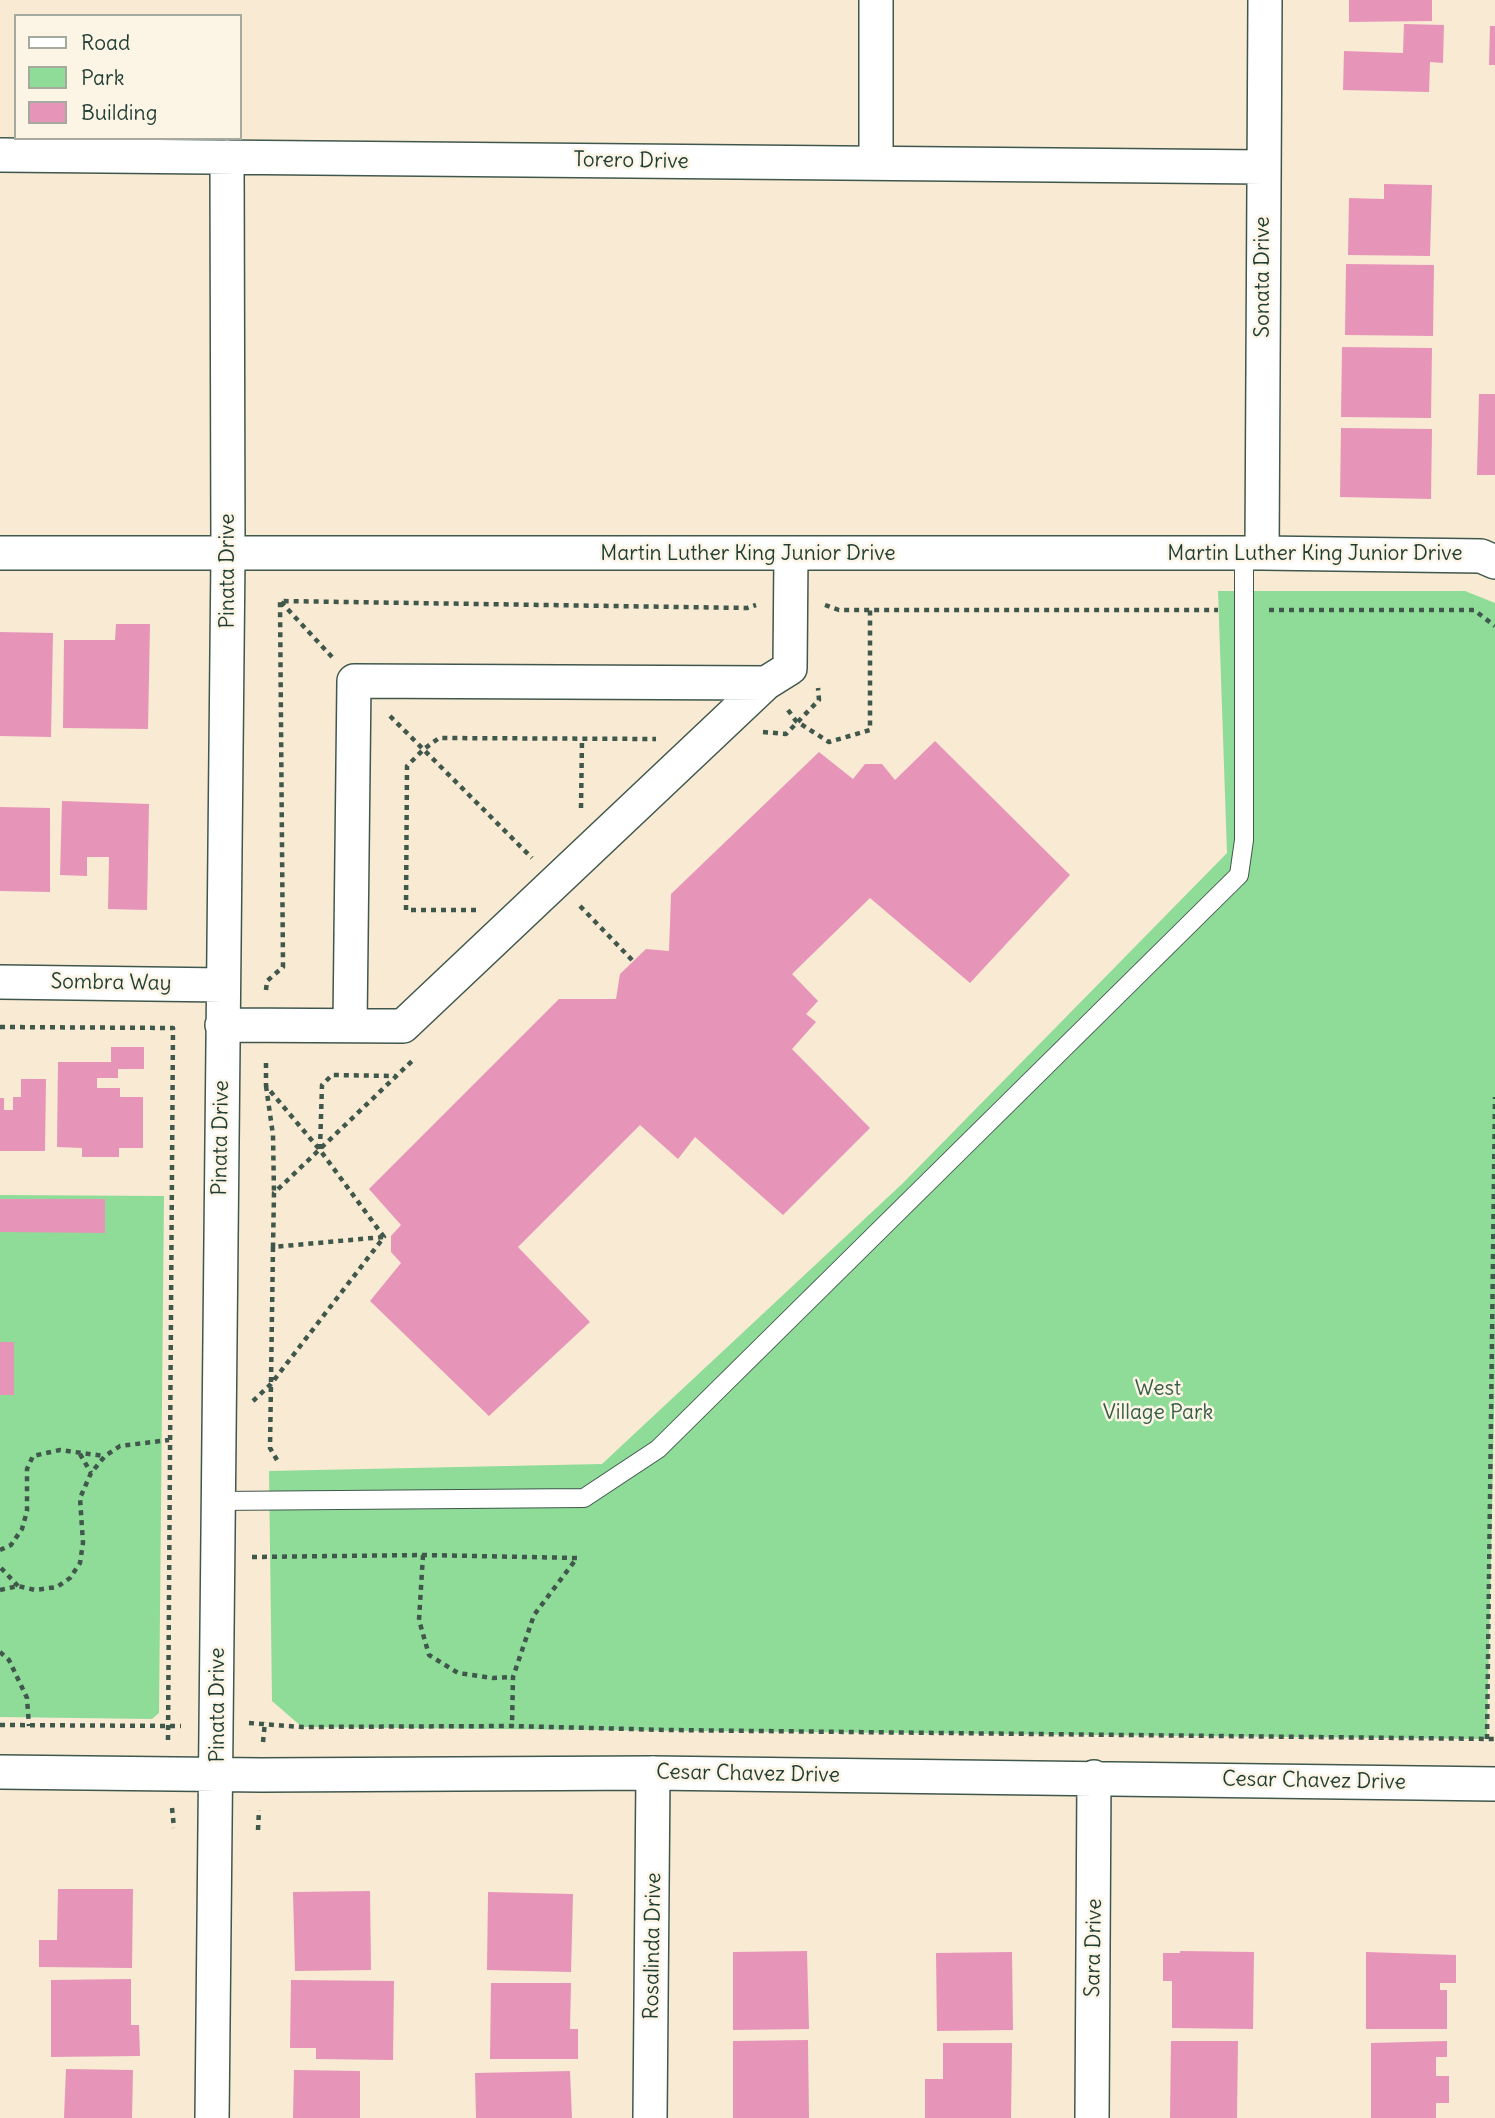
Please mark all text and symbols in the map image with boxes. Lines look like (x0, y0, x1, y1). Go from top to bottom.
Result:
legend (14, 14, 242, 140)
text: Road (81, 29, 130, 56)
text: Park (81, 64, 124, 91)
text: Building (81, 99, 157, 126)
street label: Torero Drive (573, 147, 689, 175)
street label: Sonata Drive (1250, 216, 1276, 338)
street label: Pinata Drive (215, 513, 241, 629)
street label: Martin Luther King Junior Drive (600, 541, 896, 567)
street label: Martin Luther King Junior Drive (1167, 541, 1463, 567)
street label: Sombra Way (50, 969, 172, 997)
street label: Pinata Drive (207, 1080, 235, 1196)
park label: West Village Park (1103, 1376, 1213, 1426)
street label: Pinata Drive (205, 1647, 231, 1763)
street label: Cesar Chavez Drive (656, 1760, 840, 1788)
street label: Cesar Chavez Drive (1222, 1767, 1406, 1795)
street label: Rosalinda Drive (639, 1872, 667, 2020)
street label: Sara Drive (1081, 1898, 1107, 1998)

